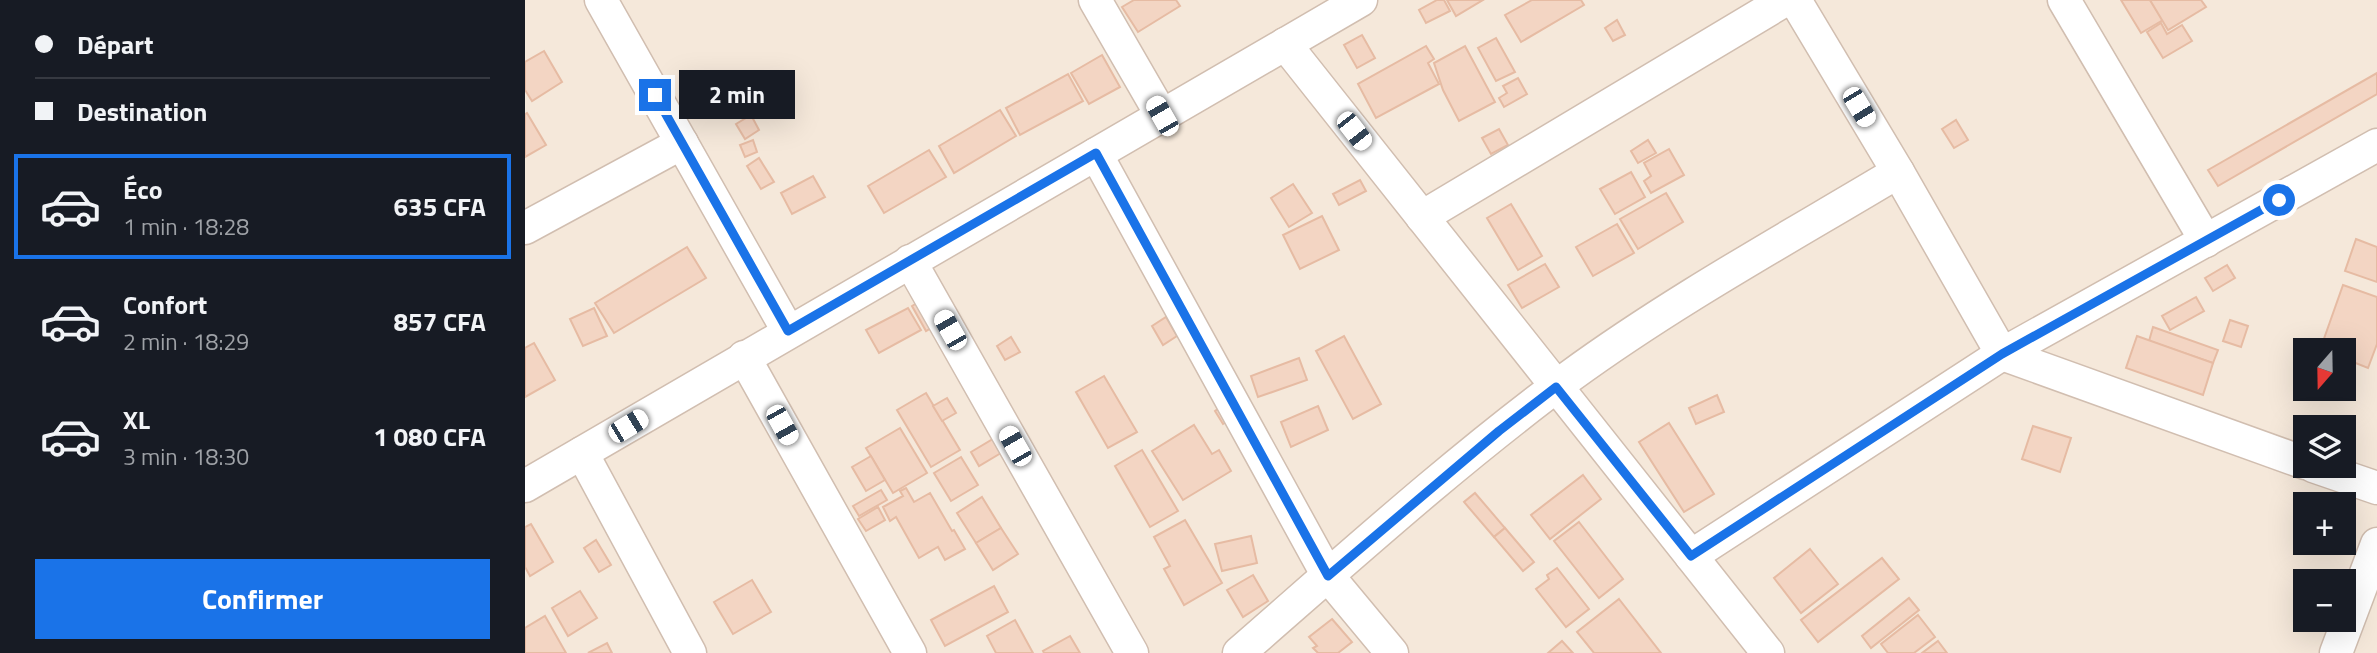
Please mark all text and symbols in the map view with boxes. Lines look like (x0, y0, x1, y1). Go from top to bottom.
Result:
text: Départ (77, 25, 153, 64)
callout: 2 min (679, 70, 795, 119)
text: 2 min (709, 77, 765, 112)
route end (639, 79, 671, 111)
car (1840, 84, 1879, 130)
text: Destination (77, 92, 207, 131)
car (1143, 93, 1182, 139)
car (1333, 108, 1376, 154)
text: Éco (123, 170, 163, 209)
icon: car (39, 175, 102, 238)
route start (2263, 184, 2295, 216)
text: 635 CFA (394, 187, 486, 226)
text: 1 min · 18:28 (123, 209, 249, 244)
text: Confort (123, 285, 207, 324)
icon: car (39, 290, 102, 353)
text: 857 CFA (394, 302, 486, 341)
car (931, 307, 970, 353)
text: 2 min · 18:29 (123, 324, 249, 359)
north arrow (2293, 338, 2355, 401)
map controls (2293, 338, 2356, 632)
text: XL (123, 400, 150, 439)
car (763, 402, 802, 448)
icon: car (39, 405, 102, 468)
car (605, 406, 652, 446)
button: layers (2293, 415, 2356, 478)
text: 1 080 CFA (373, 417, 486, 456)
car (996, 423, 1035, 469)
text: 3 min · 18:30 (123, 439, 249, 474)
button: + (2293, 492, 2356, 555)
button: Confirmer (35, 559, 490, 639)
button: − (2293, 569, 2356, 632)

